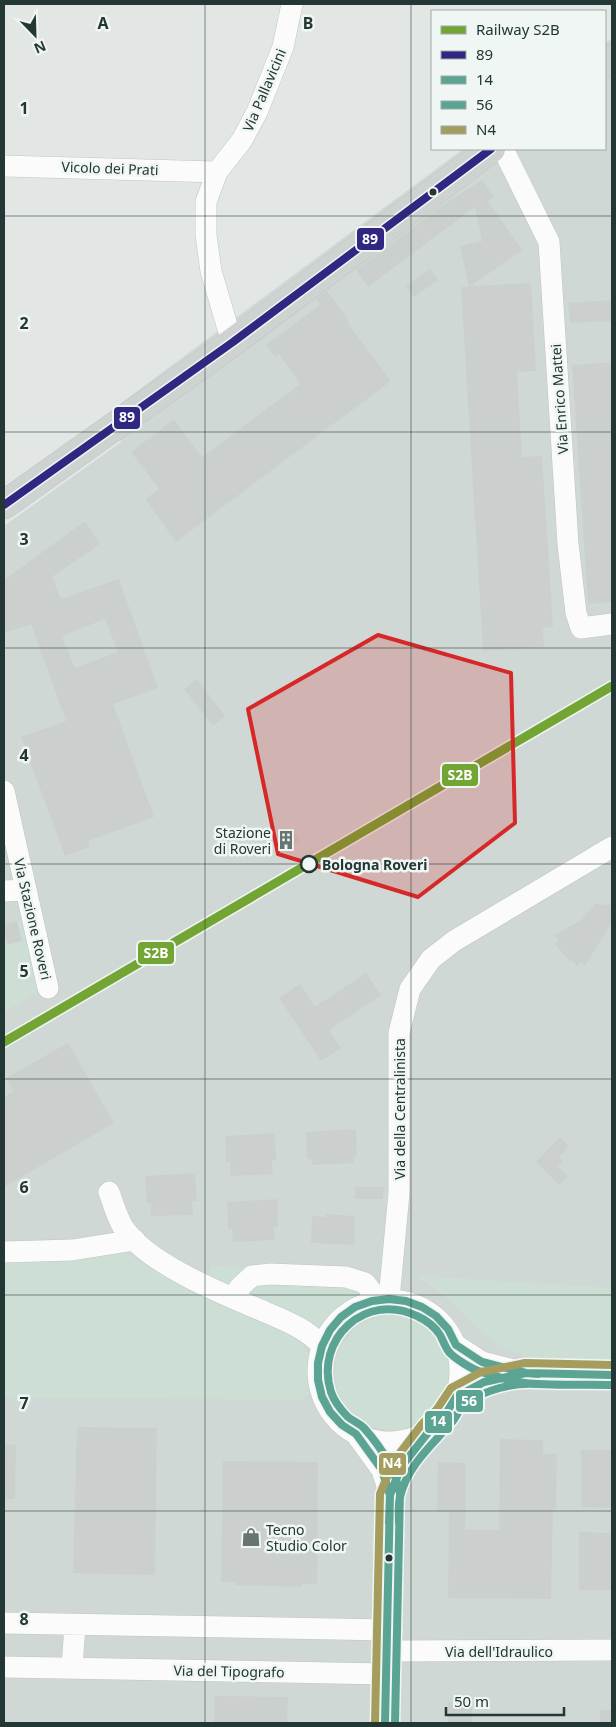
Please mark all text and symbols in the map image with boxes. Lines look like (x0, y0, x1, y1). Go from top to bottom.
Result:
north arrow (10, 10, 60, 60)
legend (431, 10, 606, 150)
text: A (97, 12, 109, 34)
text: B (303, 12, 313, 34)
text: Railway S2B (476, 19, 560, 39)
text: N (31, 36, 49, 58)
text: 89 (476, 44, 493, 64)
street label: Via Pallavicini (238, 46, 290, 134)
text: 14 (476, 69, 494, 89)
text: 56 (476, 94, 493, 114)
text: 1 (19, 97, 29, 119)
text: N4 (476, 119, 496, 139)
street label: Vicolo dei Prati (61, 157, 159, 179)
unlabelled marker (428, 187, 438, 197)
line badge: 89 (356, 227, 385, 251)
text: 89 (362, 229, 378, 248)
text: 2 (19, 312, 29, 334)
street label: Via Enrico Mattei (546, 343, 572, 455)
line badge: 89 (113, 406, 141, 430)
text: 89 (119, 407, 135, 426)
text: 3 (19, 528, 29, 550)
text: 4 (19, 744, 29, 766)
line badge: S2B (441, 763, 479, 787)
text: S2B (447, 765, 473, 784)
place label: Stazione di Roveri (214, 823, 271, 858)
building icon: Stazione di Roveri (275, 829, 297, 851)
marker: Bologna Roveri (300, 855, 318, 873)
place label: Bologna Roveri (322, 855, 427, 874)
street label: Via Stazione Roveri (10, 856, 56, 982)
line badge: S2B (137, 941, 175, 965)
text: S2B (143, 943, 169, 962)
text: 5 (19, 960, 29, 982)
street label: Via della Centralinista (390, 1038, 409, 1180)
text: 6 (19, 1176, 29, 1198)
line badge: 56 (455, 1389, 484, 1413)
text: 56 (461, 1391, 477, 1410)
text: 7 (19, 1392, 29, 1414)
line badge: 14 (424, 1410, 453, 1434)
text: 14 (430, 1411, 446, 1430)
line badge: N4 (378, 1452, 407, 1476)
text: N4 (382, 1453, 402, 1472)
place label: Tecno Studio Color (266, 1520, 347, 1555)
shop icon: Tecno Studio Color (240, 1526, 262, 1548)
unlabelled marker (384, 1553, 394, 1563)
text: 8 (19, 1608, 29, 1630)
street label: Via dell'Idraulico (445, 1642, 553, 1661)
street label: Via del Tipografo (173, 1661, 285, 1681)
scale bar (446, 1684, 564, 1716)
text: 50 m (454, 1691, 489, 1711)

